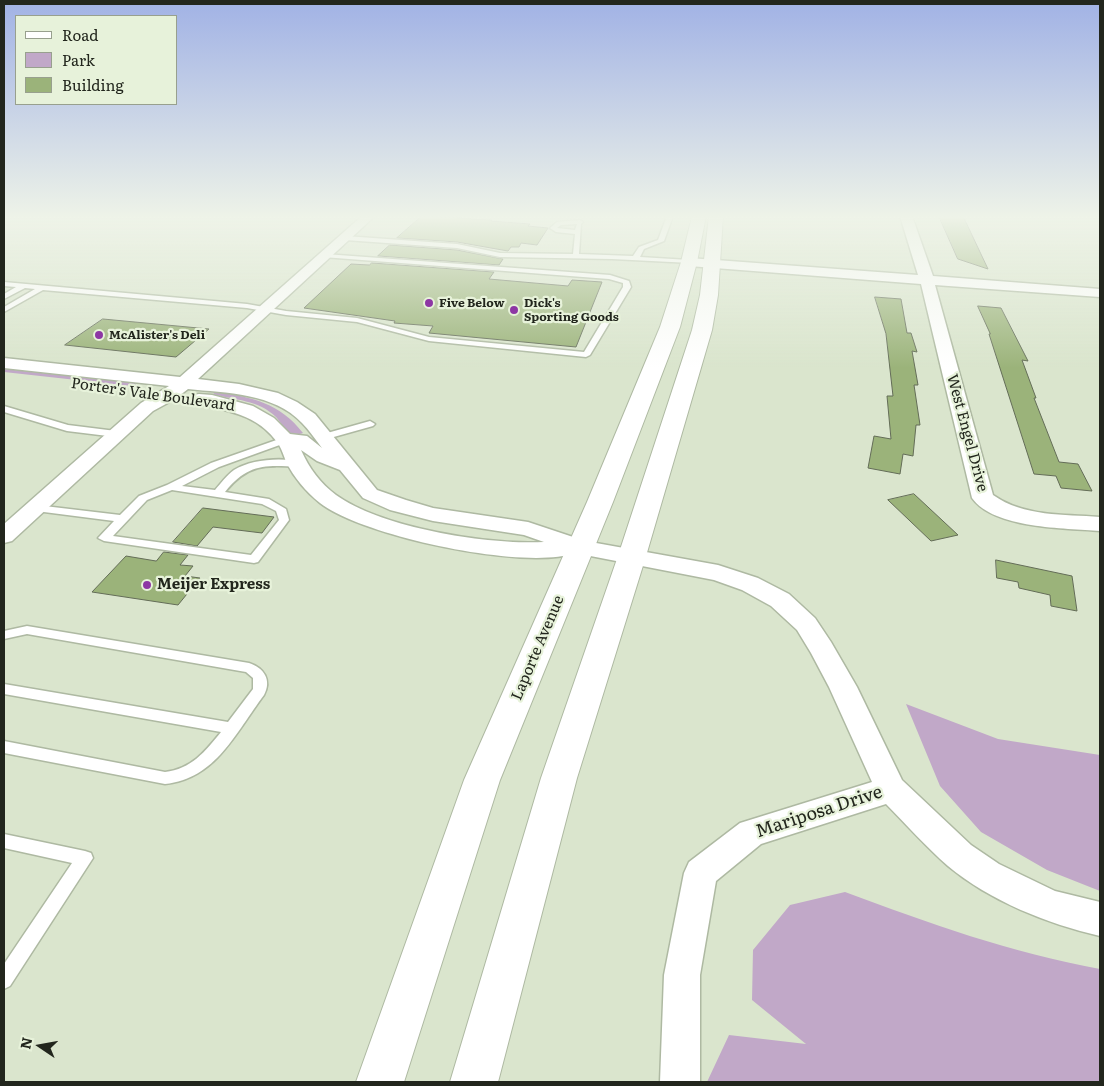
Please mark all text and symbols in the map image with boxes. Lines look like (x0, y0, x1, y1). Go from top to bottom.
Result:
legend (15, 15, 178, 105)
text: Road (62, 23, 98, 46)
text: Park (62, 48, 95, 71)
text: Building (62, 73, 124, 96)
place label: Five Below (439, 296, 504, 310)
place label: Dick's Sporting Goods (524, 296, 619, 324)
marker: Five Below (423, 297, 435, 309)
marker: Dick's Sporting Goods (508, 304, 520, 316)
place label: McAlister's Deli (109, 328, 205, 342)
marker: McAlister's Deli (93, 329, 105, 341)
street label: West Engel Drive (943, 372, 991, 494)
street label: Porter's Vale Boulevard (70, 375, 236, 415)
place label: Meijer Express (157, 576, 270, 594)
marker: Meijer Express (141, 579, 153, 591)
street label: Laporte Avenue (508, 593, 568, 703)
street label: Mariposa Drive (753, 781, 885, 843)
north arrow (15, 1021, 65, 1071)
text: N (14, 1035, 36, 1051)

